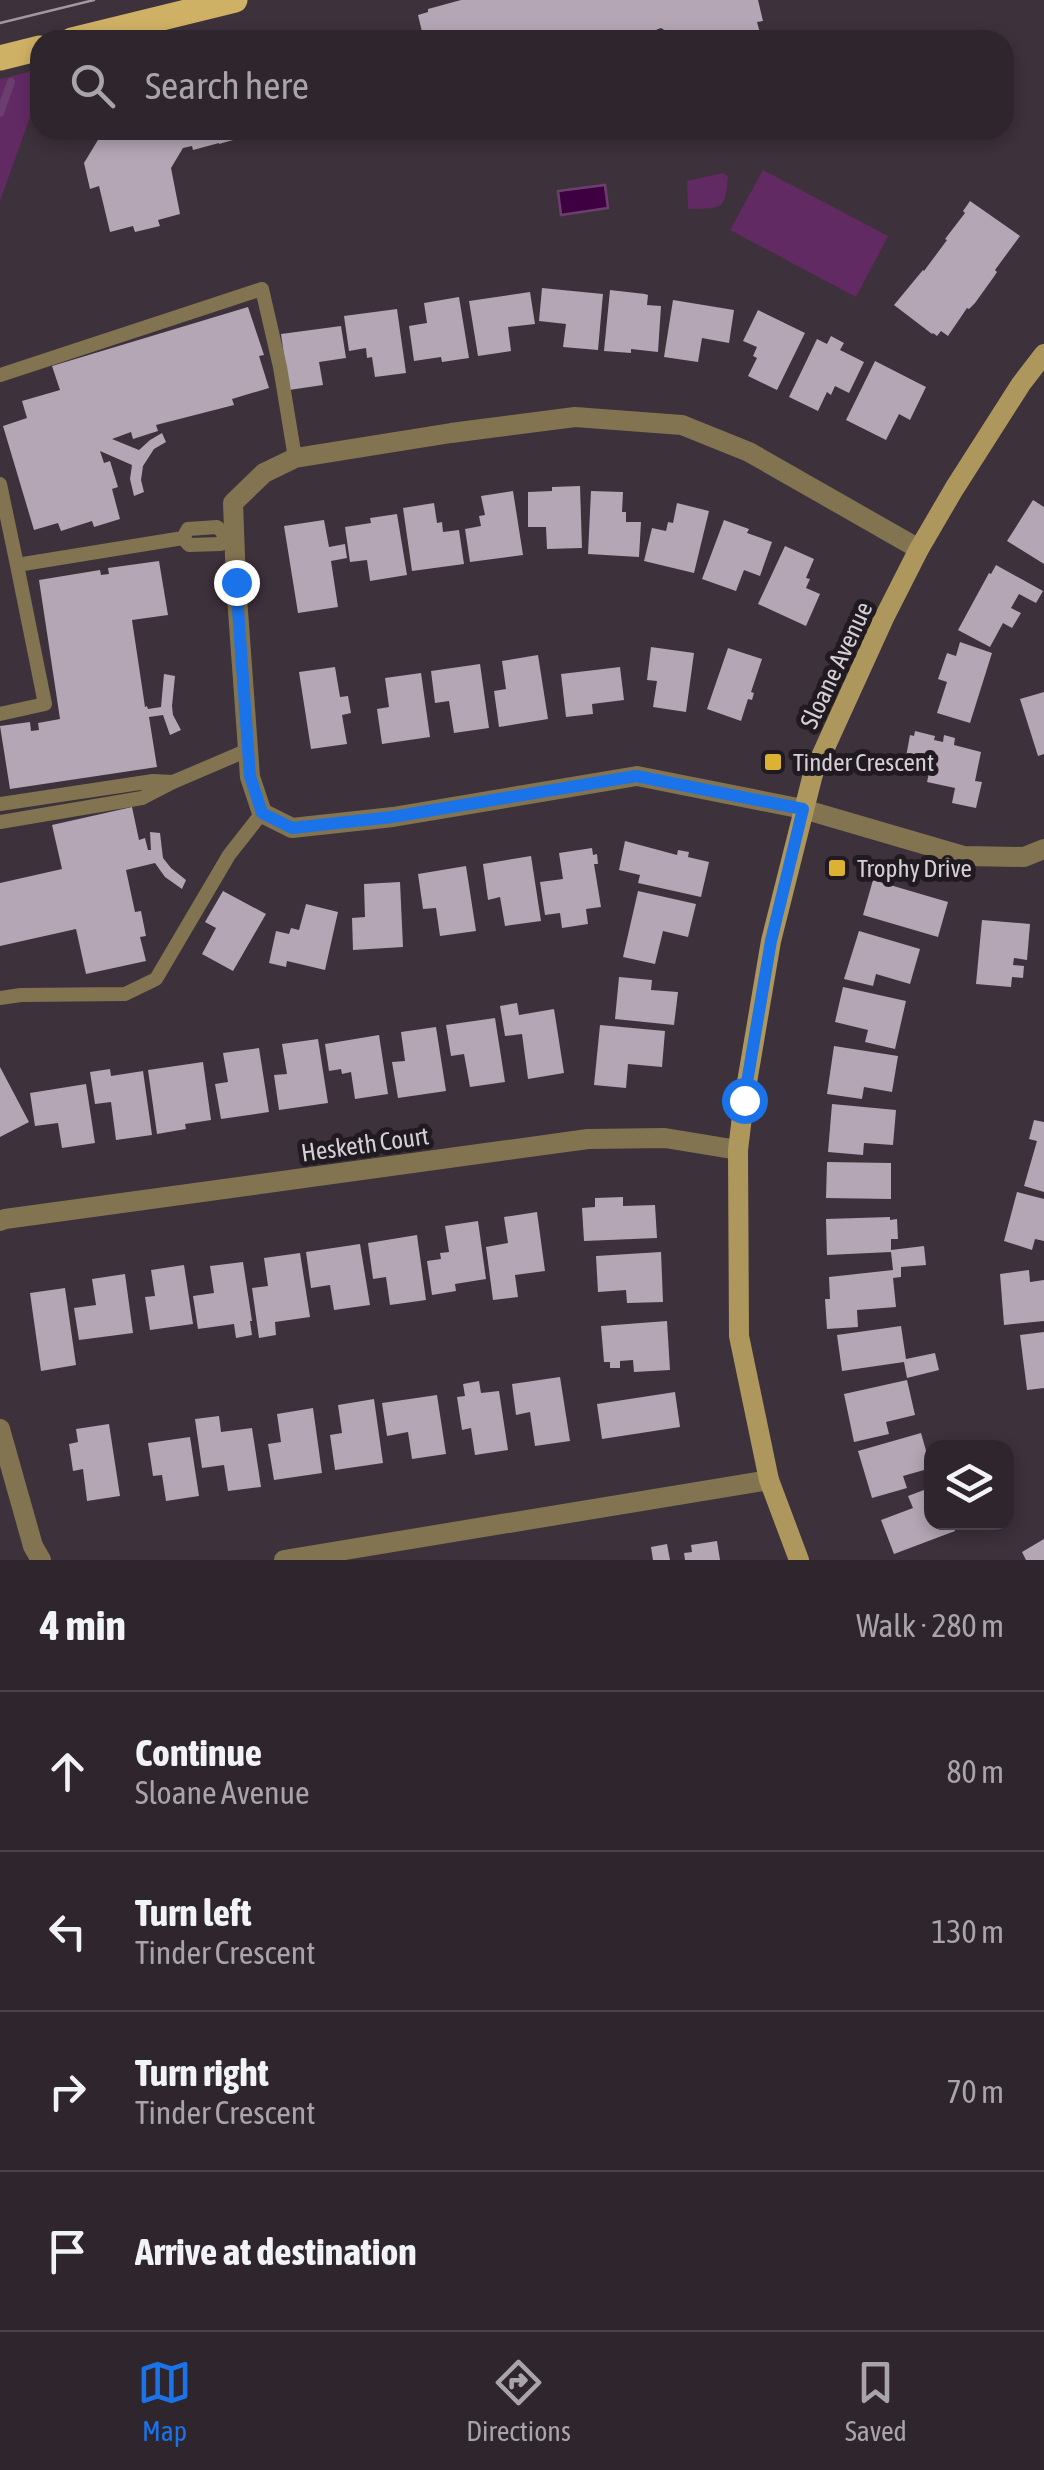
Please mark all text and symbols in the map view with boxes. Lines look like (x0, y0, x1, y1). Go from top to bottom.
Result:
search box (30, 30, 1014, 140)
icon: search (65, 58, 120, 113)
text: Search here (145, 64, 309, 107)
route end (214, 560, 260, 606)
street label: Sloane Avenue (794, 597, 878, 733)
place label: Tinder Crescent (793, 748, 934, 776)
marker: Tinder Crescent (762, 751, 784, 773)
place label: Trophy Drive (857, 854, 972, 882)
marker: Trophy Drive (826, 857, 848, 879)
route start (722, 1078, 768, 1124)
street label: Hesketh Court (299, 1121, 431, 1167)
map controls (924, 1440, 1014, 1530)
button: layers (924, 1440, 1014, 1530)
text: 4 min (40, 1601, 126, 1649)
text: Walk · 280 m (856, 1607, 1004, 1644)
text: Continue (135, 1731, 262, 1774)
icon: ahead (40, 1744, 95, 1799)
text: 80 m (946, 1753, 1004, 1790)
text: Sloane Avenue (135, 1774, 310, 1811)
text: Turn left (135, 1891, 251, 1934)
icon: left (40, 1904, 95, 1959)
text: 130 m (931, 1913, 1004, 1950)
text: Tinder Crescent (135, 1934, 316, 1971)
text: Turn right (135, 2051, 269, 2094)
icon: right (40, 2064, 95, 2119)
text: 70 m (946, 2073, 1004, 2110)
text: Tinder Crescent (135, 2094, 316, 2131)
icon: arrive (40, 2224, 95, 2279)
text: Arrive at destination (135, 2230, 417, 2273)
tab: Map (137, 2355, 192, 2447)
tab: Directions (466, 2355, 571, 2447)
tab: Saved (845, 2355, 907, 2447)

